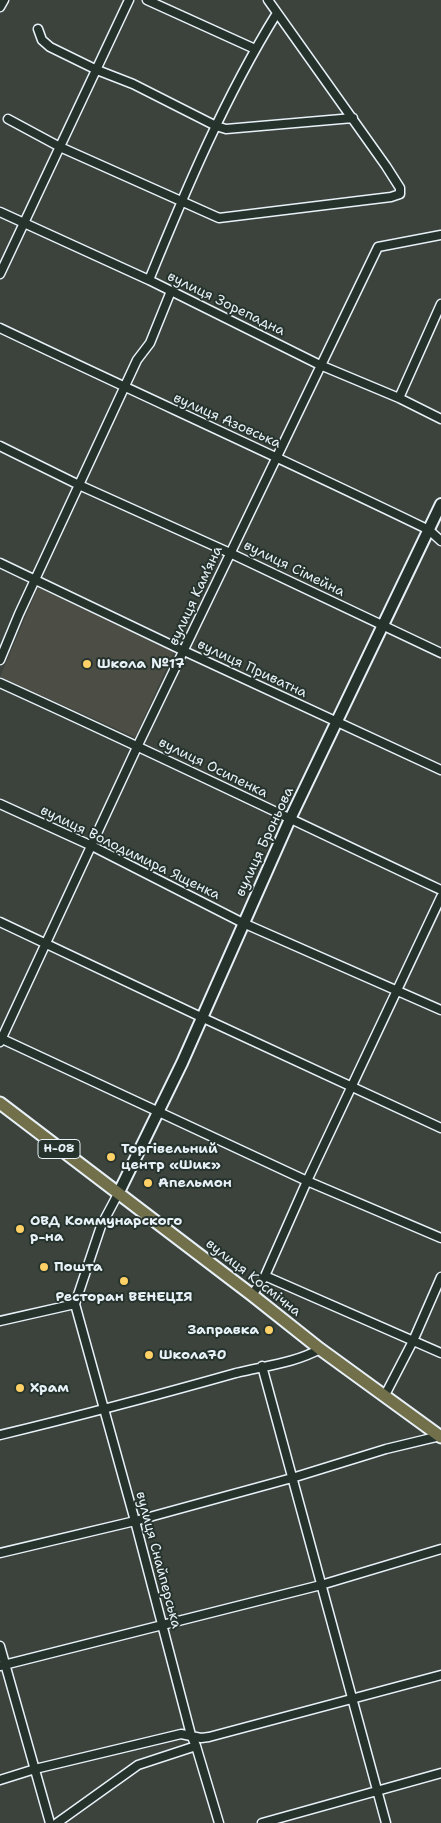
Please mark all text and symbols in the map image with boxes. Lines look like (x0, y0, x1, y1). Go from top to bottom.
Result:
street label: вулиця Зорепадна (164, 268, 288, 340)
street label: вулиця Азовська (171, 390, 283, 452)
street label: вулиця Сімейна (241, 537, 347, 601)
street label: вулиця Кам’яна (166, 544, 226, 648)
street label: вулиця Приватна (194, 636, 310, 702)
place label: Школа №17 (97, 656, 185, 672)
marker: Школа №17 (81, 658, 93, 670)
street label: вулиця Осипенка (156, 734, 270, 802)
street label: вулиця Броньова (232, 785, 298, 899)
street label: вулиця Володимира Ященка (37, 802, 223, 904)
road number: Н-08 (38, 1140, 80, 1158)
place label: Торгівельний центр «Шик» (121, 1141, 221, 1174)
marker: Торгівельний центр «Шик» (105, 1151, 117, 1163)
place label: Апельмон (158, 1175, 232, 1191)
marker: Апельмон (142, 1177, 154, 1189)
place label: ОВД Коммунарского р-на (30, 1213, 182, 1246)
marker: ОВД Коммунарского р-на (14, 1223, 26, 1235)
street label: вулиця Космічна (202, 1236, 304, 1320)
place label: Пошта (54, 1259, 103, 1275)
marker: Пошта (38, 1261, 50, 1273)
marker: Ресторан ВЕНЕЦІЯ (118, 1275, 130, 1287)
place label: Ресторан ВЕНЕЦІЯ (56, 1289, 192, 1305)
place label: Заправка (188, 1322, 259, 1338)
marker: Заправка (263, 1324, 275, 1336)
place label: Школа70 (159, 1347, 226, 1363)
marker: Школа70 (143, 1349, 155, 1361)
place label: Храм (30, 1380, 69, 1396)
marker: Храм (14, 1382, 26, 1394)
street label: вулиця Снайперська (132, 1490, 184, 1630)

